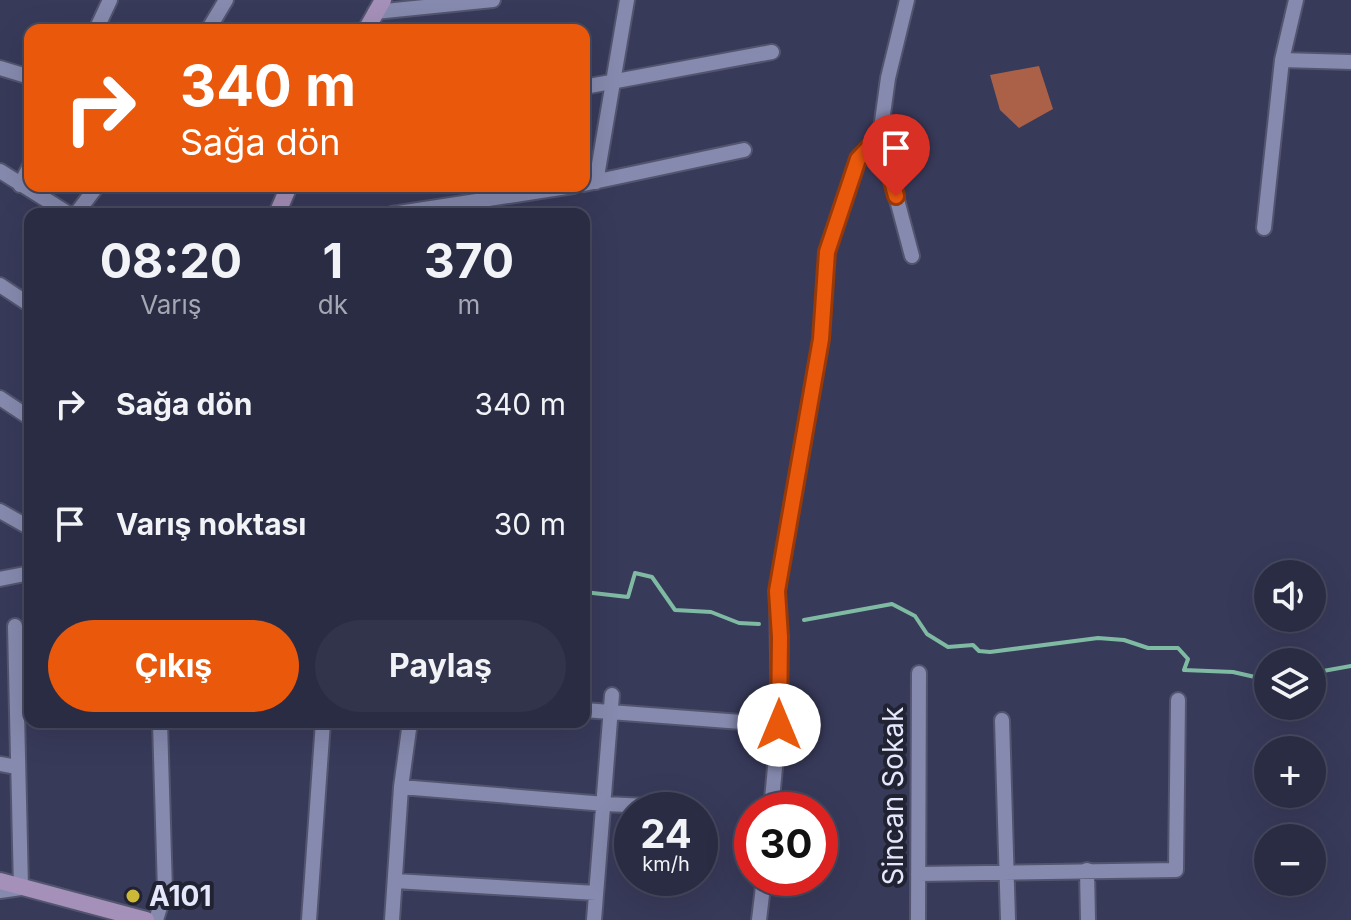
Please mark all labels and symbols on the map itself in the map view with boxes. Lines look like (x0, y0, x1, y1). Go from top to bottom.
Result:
pin (862, 114, 930, 196)
position arrow (737, 683, 821, 767)
street label: Sincan Sokak (876, 707, 910, 885)
speed limit sign: 30 (734, 792, 838, 896)
place label: A101 (149, 879, 212, 913)
marker: A101 (124, 887, 142, 905)

